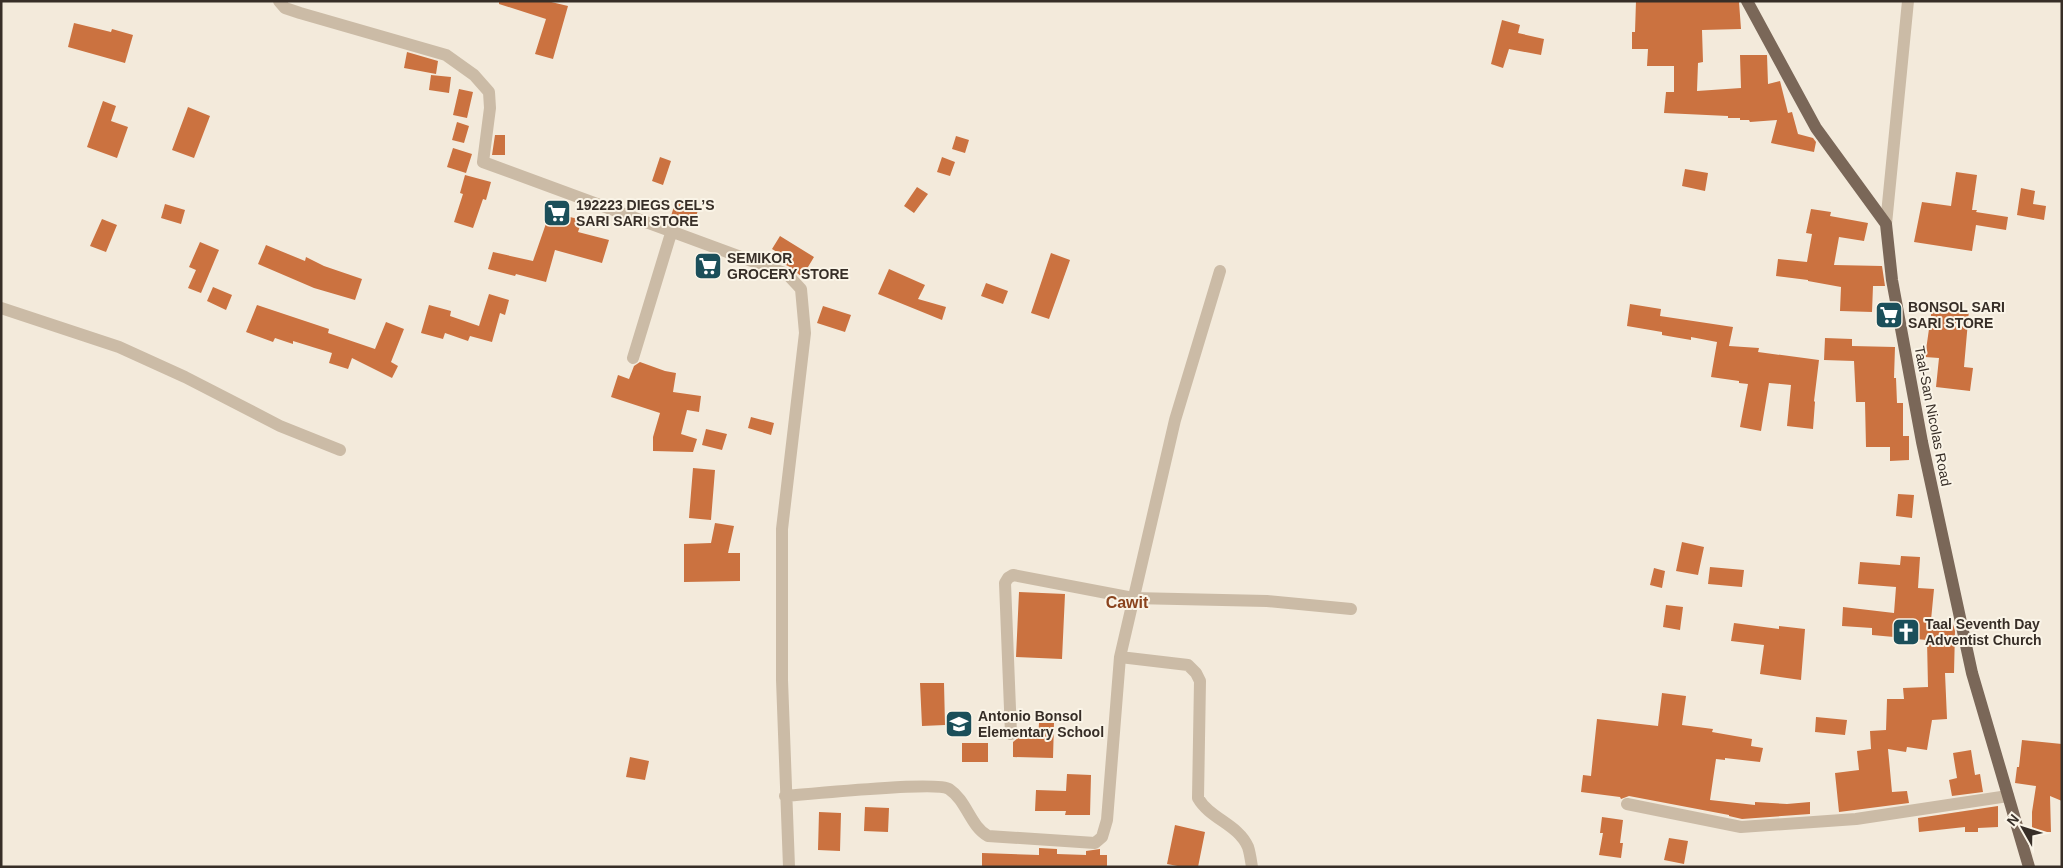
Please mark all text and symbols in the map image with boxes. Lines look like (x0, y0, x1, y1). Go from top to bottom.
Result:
place label: 192223 DIEGS CEL’S SARI SARI STORE (576, 197, 715, 229)
supermarket icon: 192223 DIEGS CEL’S SARI SARI STORE (542, 198, 572, 228)
place label: SEMIKOR GROCERY STORE (727, 250, 849, 282)
supermarket icon: SEMIKOR GROCERY STORE (693, 251, 723, 281)
place label: BONSOL SARI SARI STORE (1908, 299, 2005, 331)
supermarket icon: BONSOL SARI SARI STORE (1874, 300, 1904, 330)
street label: Taal-San Nicolas Road (1912, 345, 1954, 487)
district label: Cawit (1106, 594, 1149, 611)
place label: Taal Seventh Day Adventist Church (1925, 616, 2042, 648)
church icon: Taal Seventh Day Adventist Church (1891, 617, 1921, 647)
place label: Antonio Bonsol Elementary School (978, 708, 1104, 740)
school or university icon: Antonio Bonsol Elementary School (944, 709, 974, 739)
north arrow (1998, 803, 2048, 853)
text: N (2003, 811, 2022, 829)

